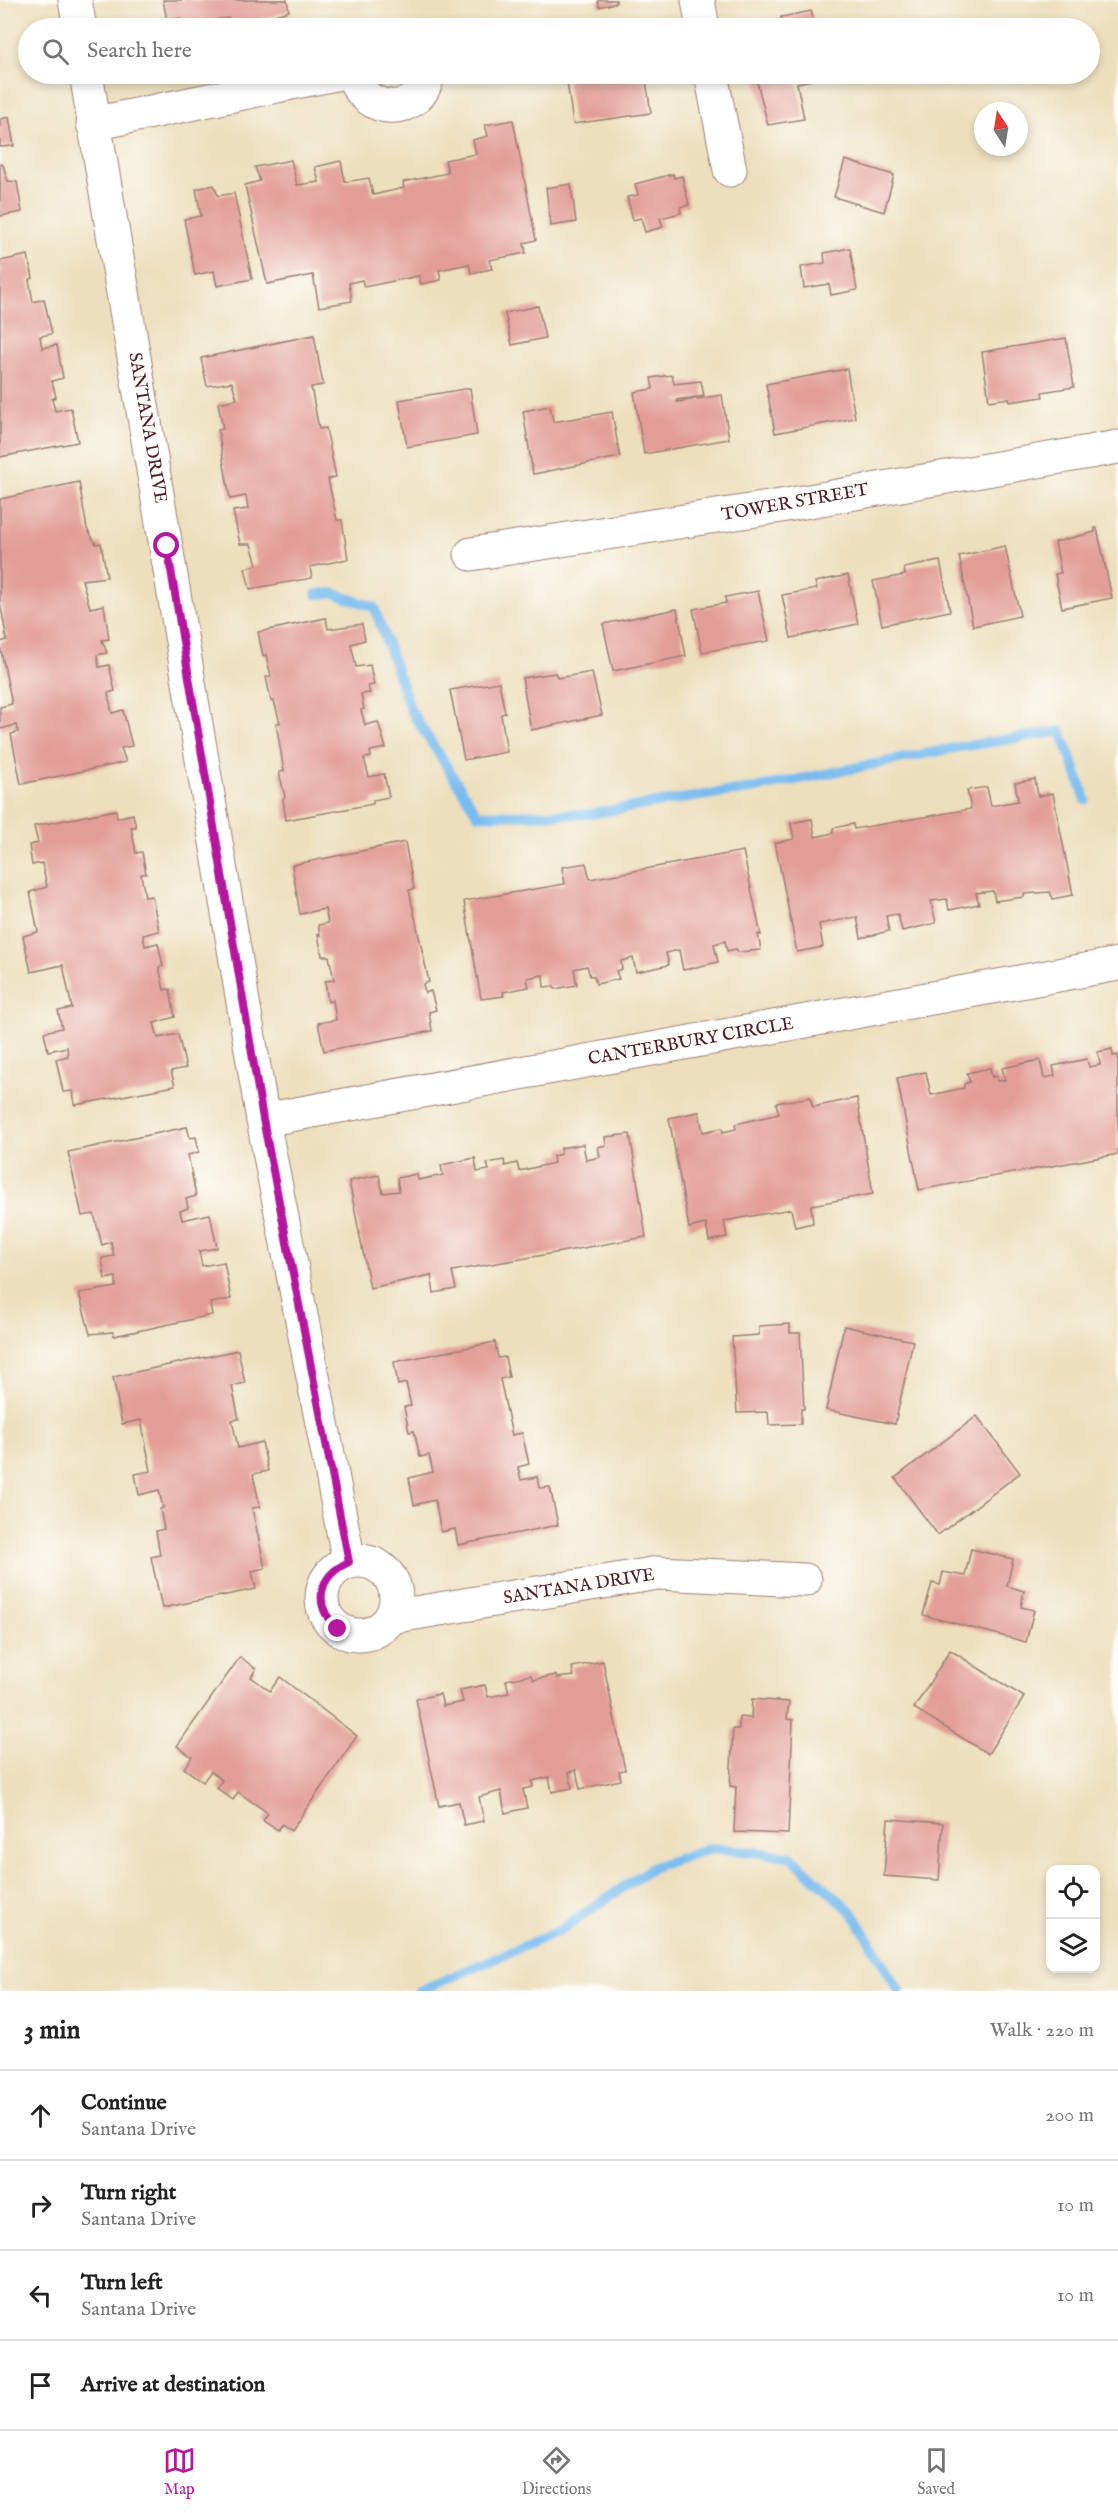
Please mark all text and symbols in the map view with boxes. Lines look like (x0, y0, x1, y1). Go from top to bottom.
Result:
search box (18, 18, 1100, 84)
icon: search (39, 35, 72, 68)
text: Search here (87, 37, 192, 65)
north arrow (974, 102, 1028, 156)
street label: SANTANA DRIVE (122, 351, 172, 505)
street label: TOWER STREET (720, 479, 870, 527)
route start (153, 532, 179, 558)
street label: CANTERBURY CIRCLE (586, 1013, 796, 1071)
street label: SANTANA DRIVE (502, 1564, 656, 1610)
route end (324, 1615, 350, 1641)
map controls (1046, 1865, 1100, 1973)
button: locate (1046, 1865, 1100, 1919)
button: layers (1046, 1919, 1100, 1973)
text: 3 min (24, 2014, 80, 2047)
text: Walk · 220 m (990, 2018, 1094, 2043)
text: Continue (81, 2089, 167, 2117)
icon: ahead (24, 2099, 57, 2132)
text: 200 m (1045, 2103, 1094, 2128)
text: Santana Drive (81, 2117, 196, 2142)
text: Turn right (81, 2179, 176, 2207)
icon: right (24, 2189, 57, 2222)
text: 10 m (1057, 2193, 1094, 2218)
text: Santana Drive (81, 2207, 196, 2232)
text: Turn left (81, 2269, 163, 2297)
icon: left (24, 2279, 57, 2312)
text: 10 m (1057, 2283, 1094, 2308)
text: Santana Drive (81, 2297, 196, 2322)
icon: arrive (24, 2369, 57, 2402)
text: Arrive at destination (81, 2371, 265, 2399)
tab: Map (163, 2444, 196, 2500)
tab: Directions (522, 2444, 591, 2500)
tab: Saved (917, 2444, 955, 2500)

